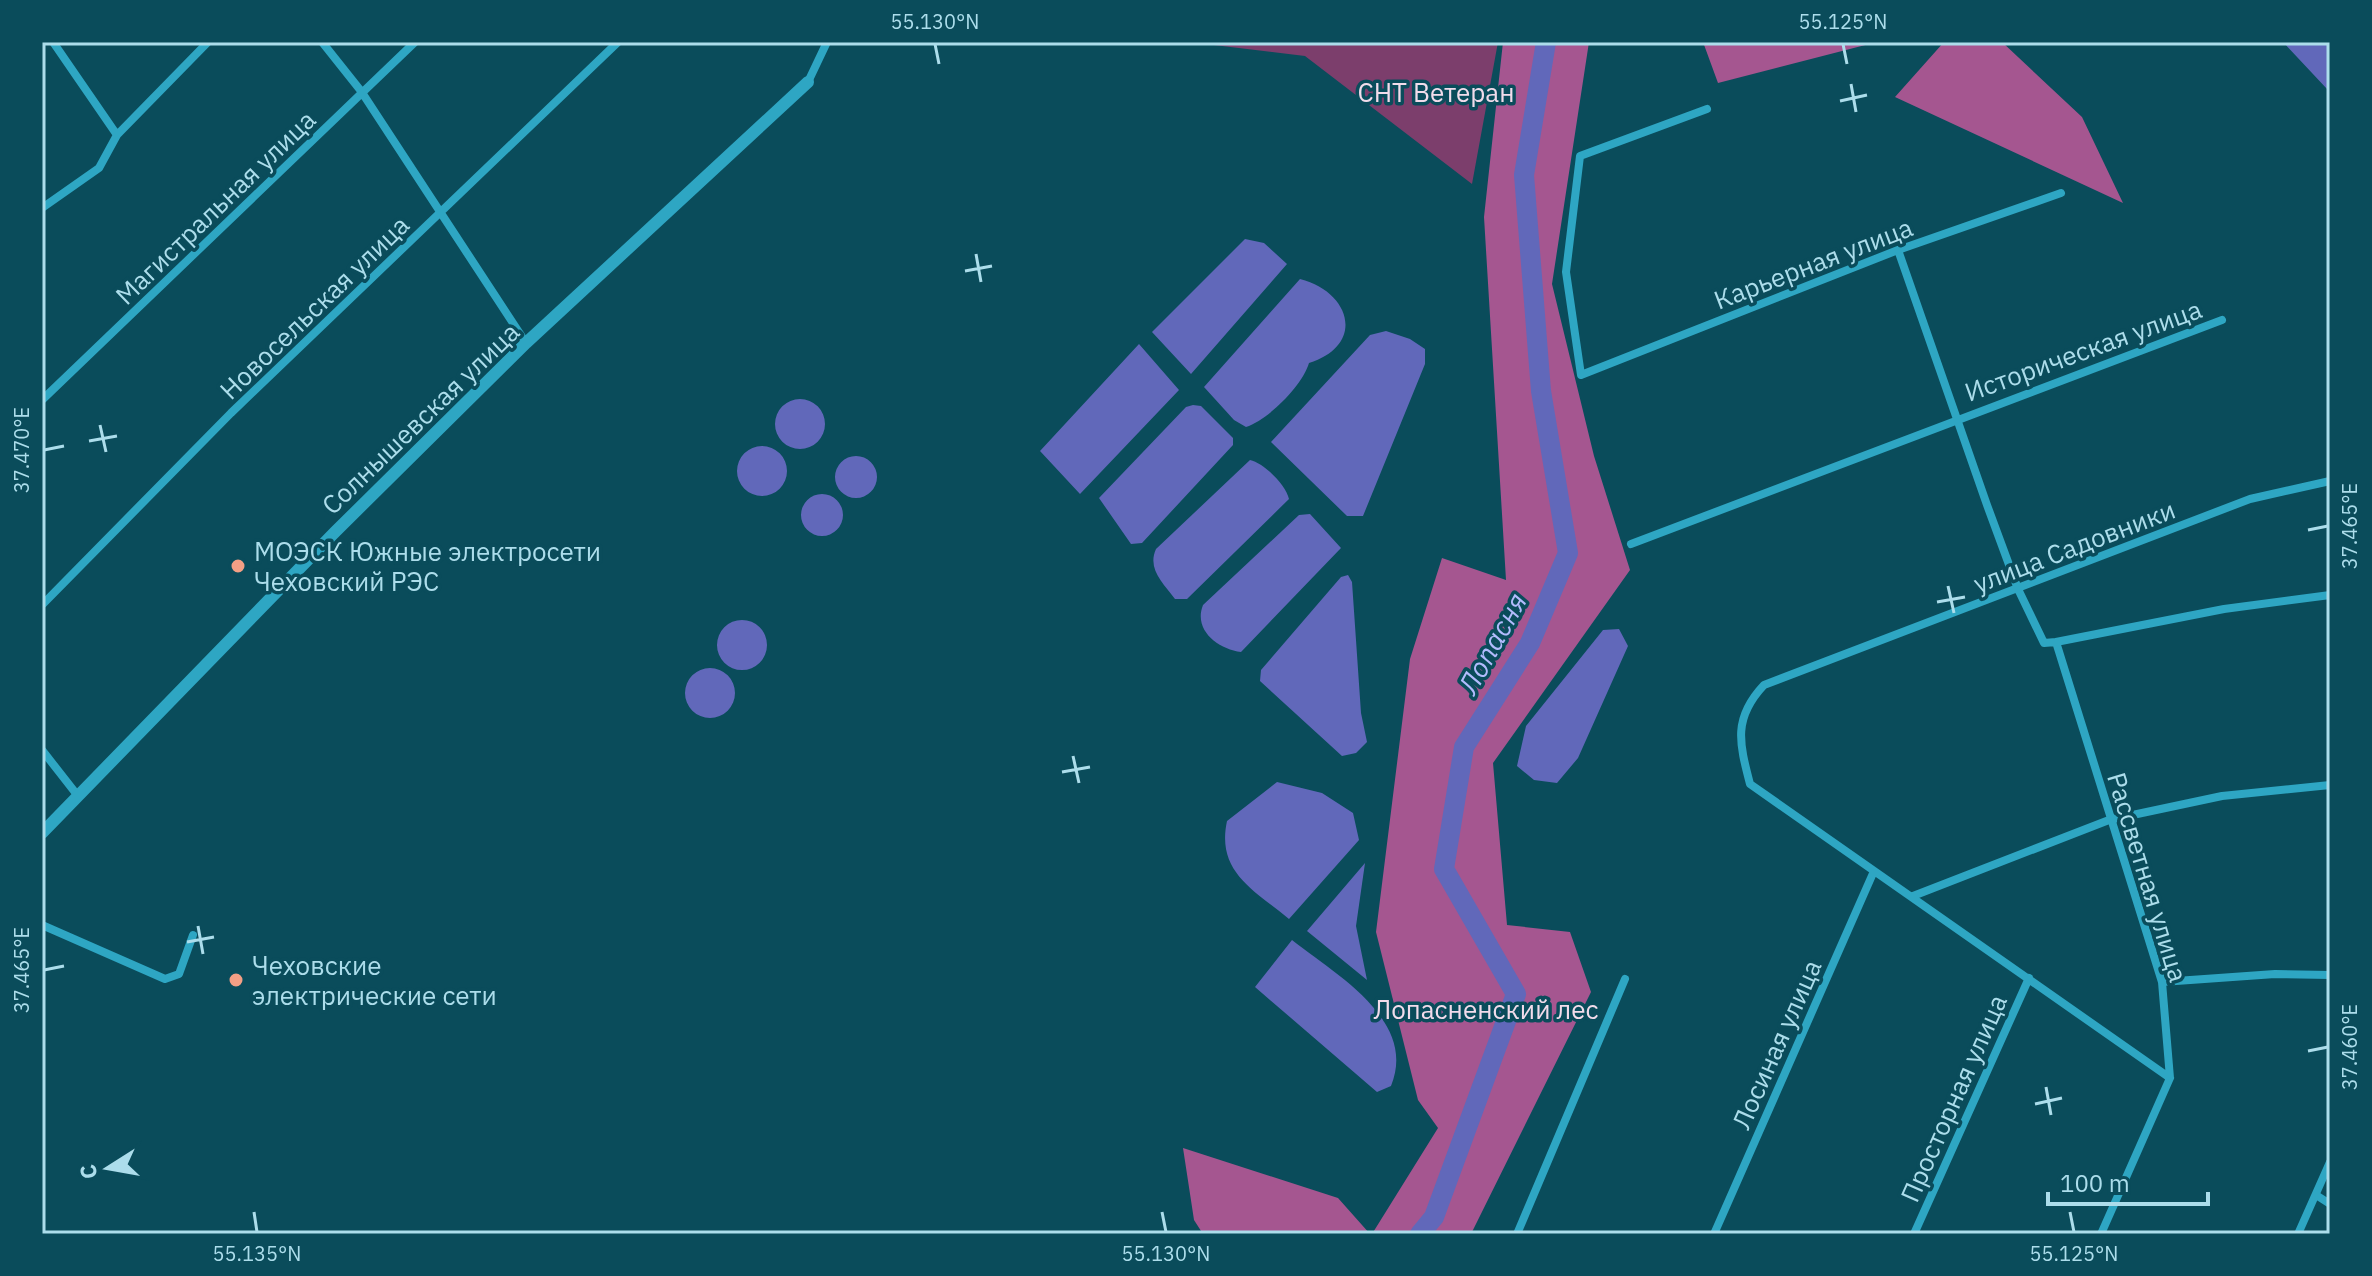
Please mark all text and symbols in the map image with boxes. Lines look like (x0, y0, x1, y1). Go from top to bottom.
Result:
text: 55.130°N (891, 8, 979, 35)
text: 55.125°N (1799, 8, 1887, 35)
park label: СНТ Ветеран (1358, 75, 1514, 109)
street label: Магистральная улица (108, 102, 322, 312)
street label: Новосельская улица (212, 208, 416, 406)
street label: Карьерная улица (1709, 209, 1917, 317)
street label: Историческая улица (1960, 291, 2206, 409)
street label: Солнышевская улица (314, 315, 526, 521)
text: 37.470°E (8, 407, 35, 493)
text: 37.465°E (2336, 483, 2363, 569)
street label: улица Садовники (1968, 492, 2180, 600)
place label: МОЭСК Южные электросети Чеховский РЭС (254, 534, 601, 598)
marker: МОЭСК Южные электросети Чеховский РЭС (229, 557, 247, 575)
water label: Лопасня (1448, 586, 1535, 702)
street label: Рассветная улица (2100, 768, 2196, 986)
text: 37.465°E (8, 927, 35, 1013)
place label: Чеховские электрические сети (252, 948, 497, 1012)
street label: Лосиная улица (1723, 954, 1829, 1134)
marker: Чеховские электрические сети (227, 971, 245, 989)
street label: Просторная улица (1892, 989, 2014, 1207)
park label: Лопасненский лес (1373, 992, 1599, 1026)
text: 37.460°E (2336, 1004, 2363, 1090)
north arrow (68, 1128, 148, 1208)
scale bar (2048, 1156, 2208, 1206)
text: С (72, 1162, 103, 1182)
text: 100 m (2060, 1167, 2130, 1199)
text: 55.135°N (213, 1240, 301, 1267)
text: 55.130°N (1122, 1240, 1210, 1267)
text: 55.125°N (2030, 1240, 2118, 1267)

